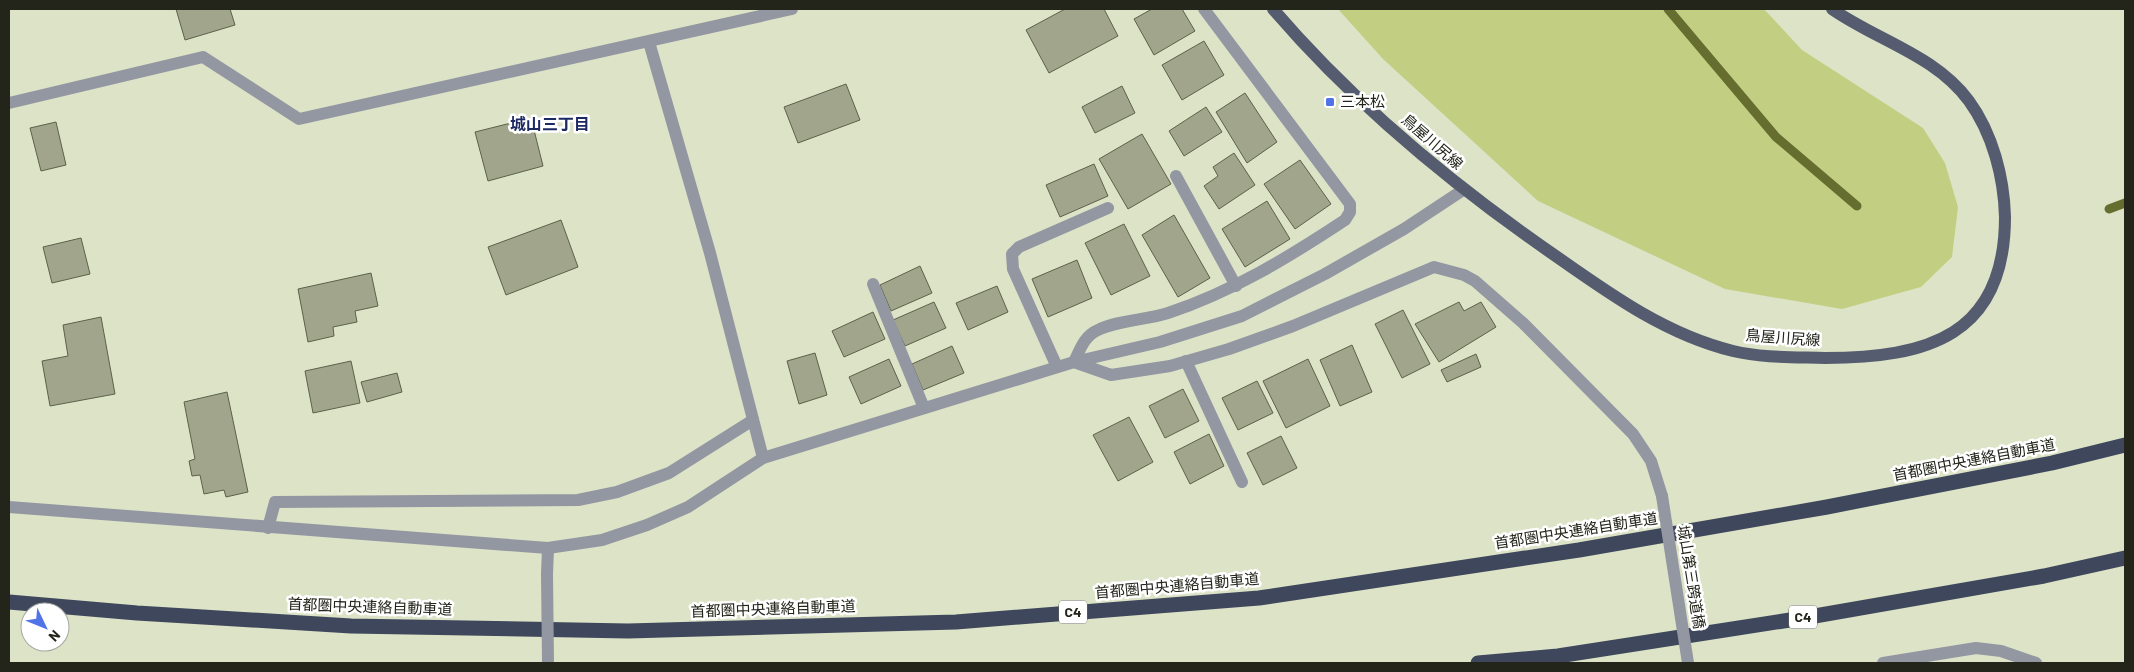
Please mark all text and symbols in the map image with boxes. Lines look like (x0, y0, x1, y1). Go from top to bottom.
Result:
place label: 三本松 (1340, 92, 1385, 110)
marker: 三本松 (1324, 96, 1336, 108)
street label: 鳥屋川尻線 (1398, 110, 1467, 173)
district label: 城山三丁目 (510, 114, 590, 133)
street label: 鳥屋川尻線 (1745, 325, 1821, 349)
street label: 首都圏中央連絡自動車道 (1891, 434, 2057, 484)
street label: 首都圏中央連絡自動車道 (1493, 508, 1659, 552)
street label: 城山第三跨道橋 (1675, 524, 1709, 630)
street label: 首都圏中央連絡自動車道 (1094, 569, 1260, 601)
street label: 首都圏中央連絡自動車道 (287, 594, 453, 618)
street label: 首都圏中央連絡自動車道 (690, 596, 856, 620)
road number: C4 (1059, 600, 1087, 624)
north arrow (20, 602, 70, 652)
road number: C4 (1789, 606, 1817, 628)
text: N (45, 627, 64, 645)

